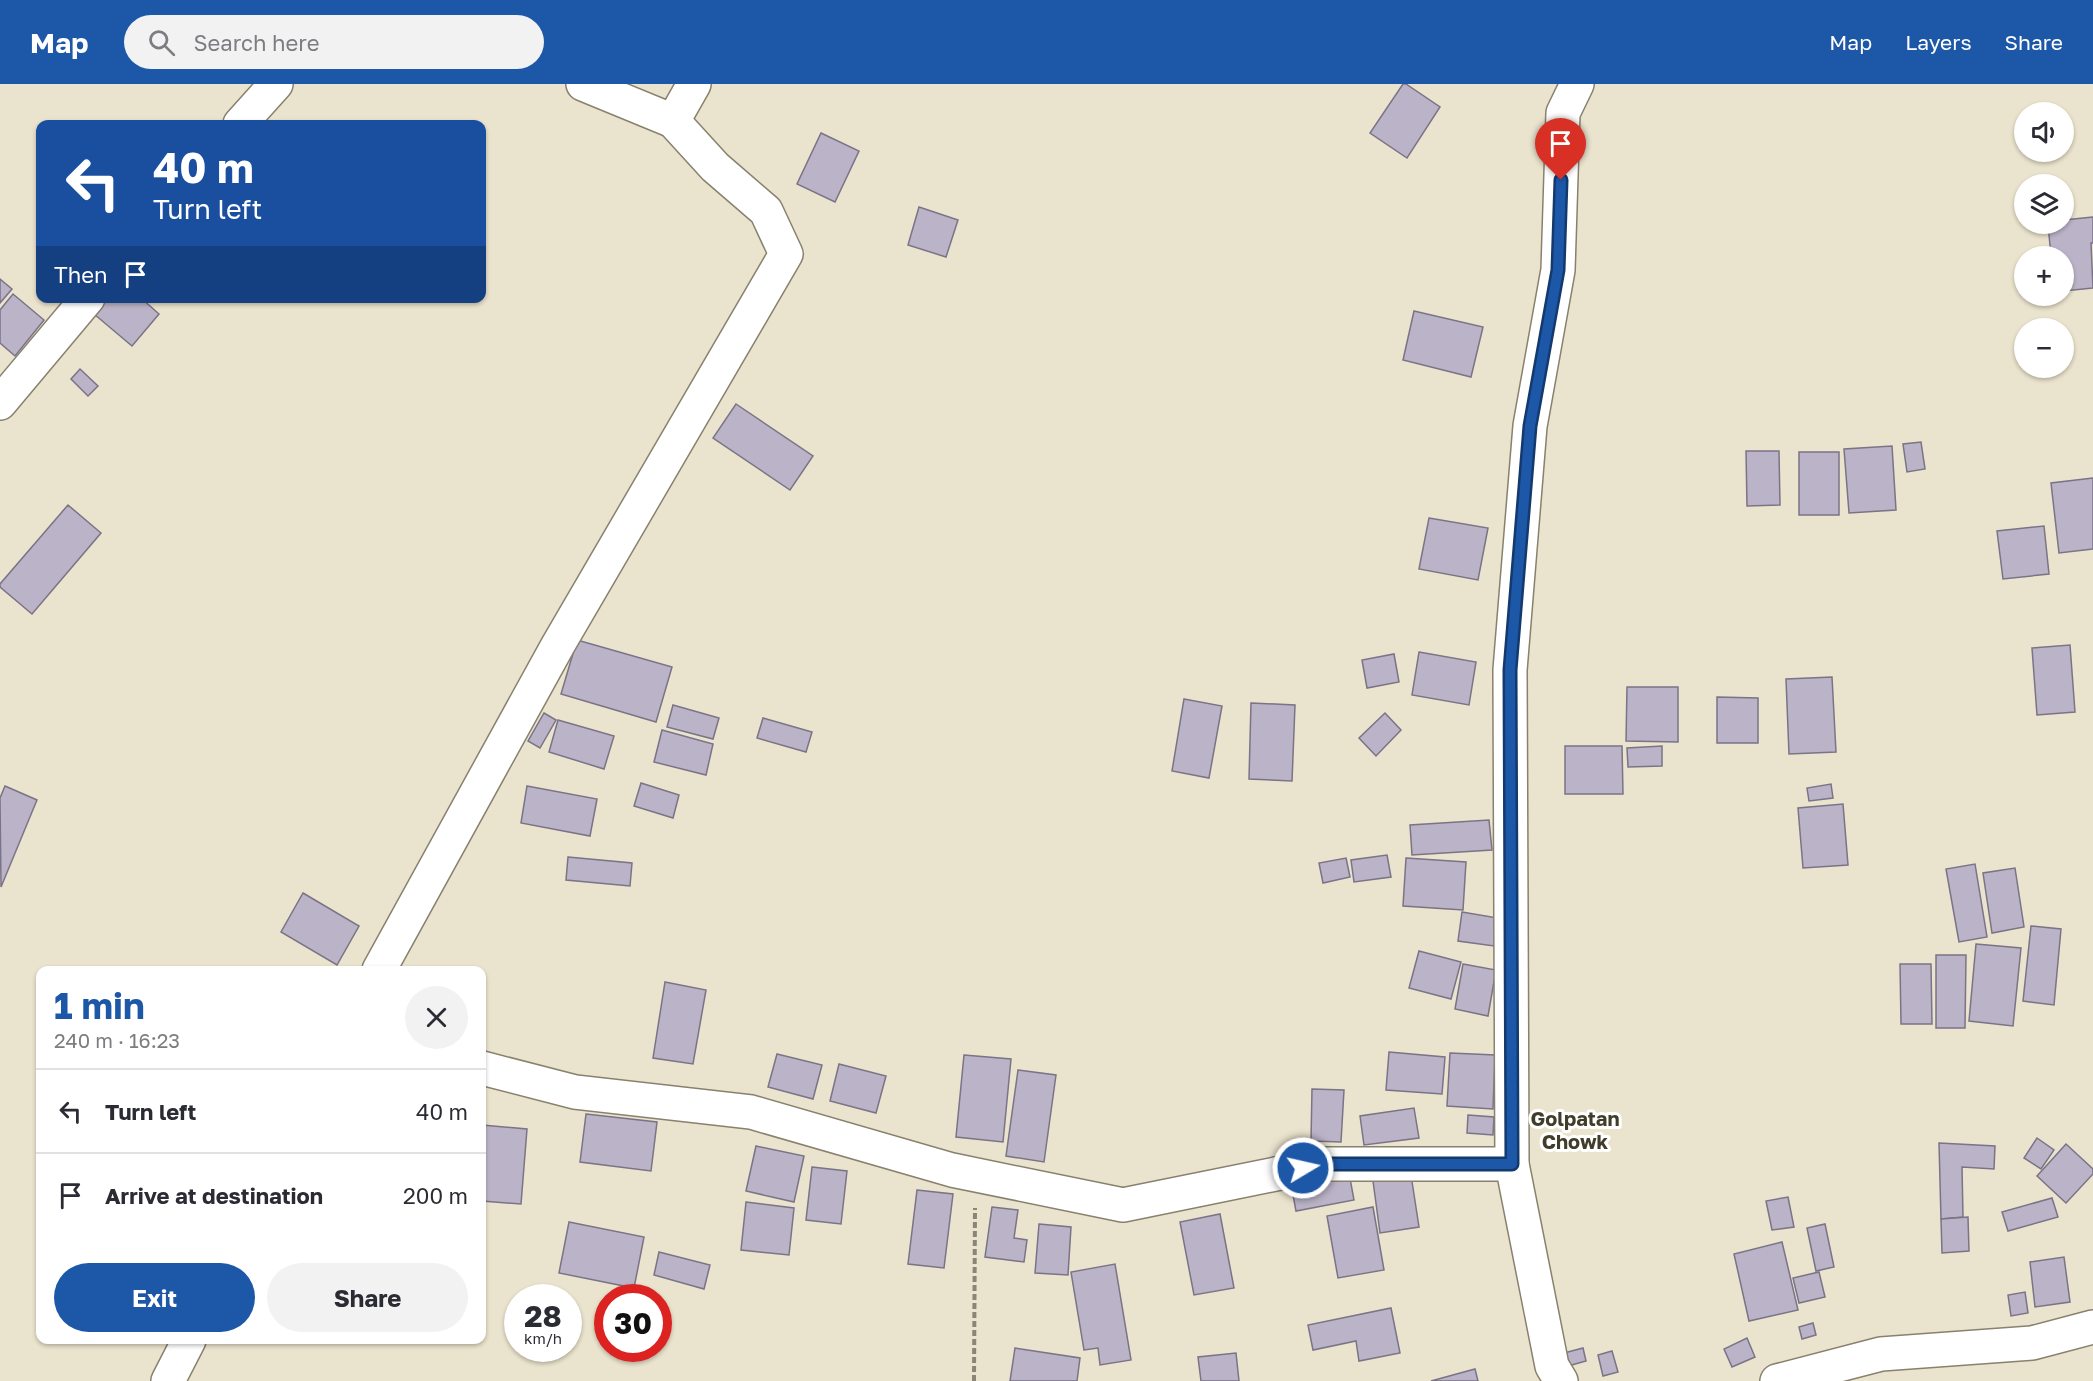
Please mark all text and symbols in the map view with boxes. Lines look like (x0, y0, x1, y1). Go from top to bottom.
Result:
search box (124, 15, 544, 69)
text: Map (30, 26, 88, 59)
icon: search (145, 26, 178, 59)
text: Search here (193, 29, 319, 56)
text: Map (1829, 29, 1872, 55)
text: Layers (1905, 29, 1972, 55)
text: Share (2005, 29, 2063, 55)
map controls (2014, 102, 2074, 378)
button: sound (2014, 102, 2074, 162)
pin (1535, 118, 1586, 180)
icon: arrive (1544, 127, 1577, 160)
text: 40 m (153, 142, 254, 192)
icon: left (54, 144, 132, 222)
button: layers (2014, 174, 2074, 234)
text: Turn left (153, 193, 262, 225)
button: + (2014, 246, 2074, 306)
icon: arrive (119, 258, 152, 291)
text: Then (54, 261, 107, 288)
button: − (2014, 318, 2074, 378)
text: 1 min (54, 984, 145, 1027)
button: close (405, 986, 468, 1049)
text: 240 m · 16:23 (54, 1028, 180, 1052)
icon: left (54, 1095, 87, 1128)
text: Turn left (105, 1098, 196, 1125)
text: 40 m (416, 1098, 468, 1125)
district label: Golpatan Chowk (1531, 1106, 1620, 1153)
position arrow (1271, 1136, 1335, 1200)
icon: arrive (54, 1179, 87, 1212)
text: Arrive at destination (105, 1182, 323, 1209)
text: 200 m (403, 1182, 468, 1209)
button: Exit (54, 1263, 255, 1332)
button: Share (267, 1263, 468, 1332)
speed limit sign: 30 (594, 1284, 672, 1362)
text: 28 (524, 1298, 562, 1334)
text: km/h (524, 1329, 562, 1347)

